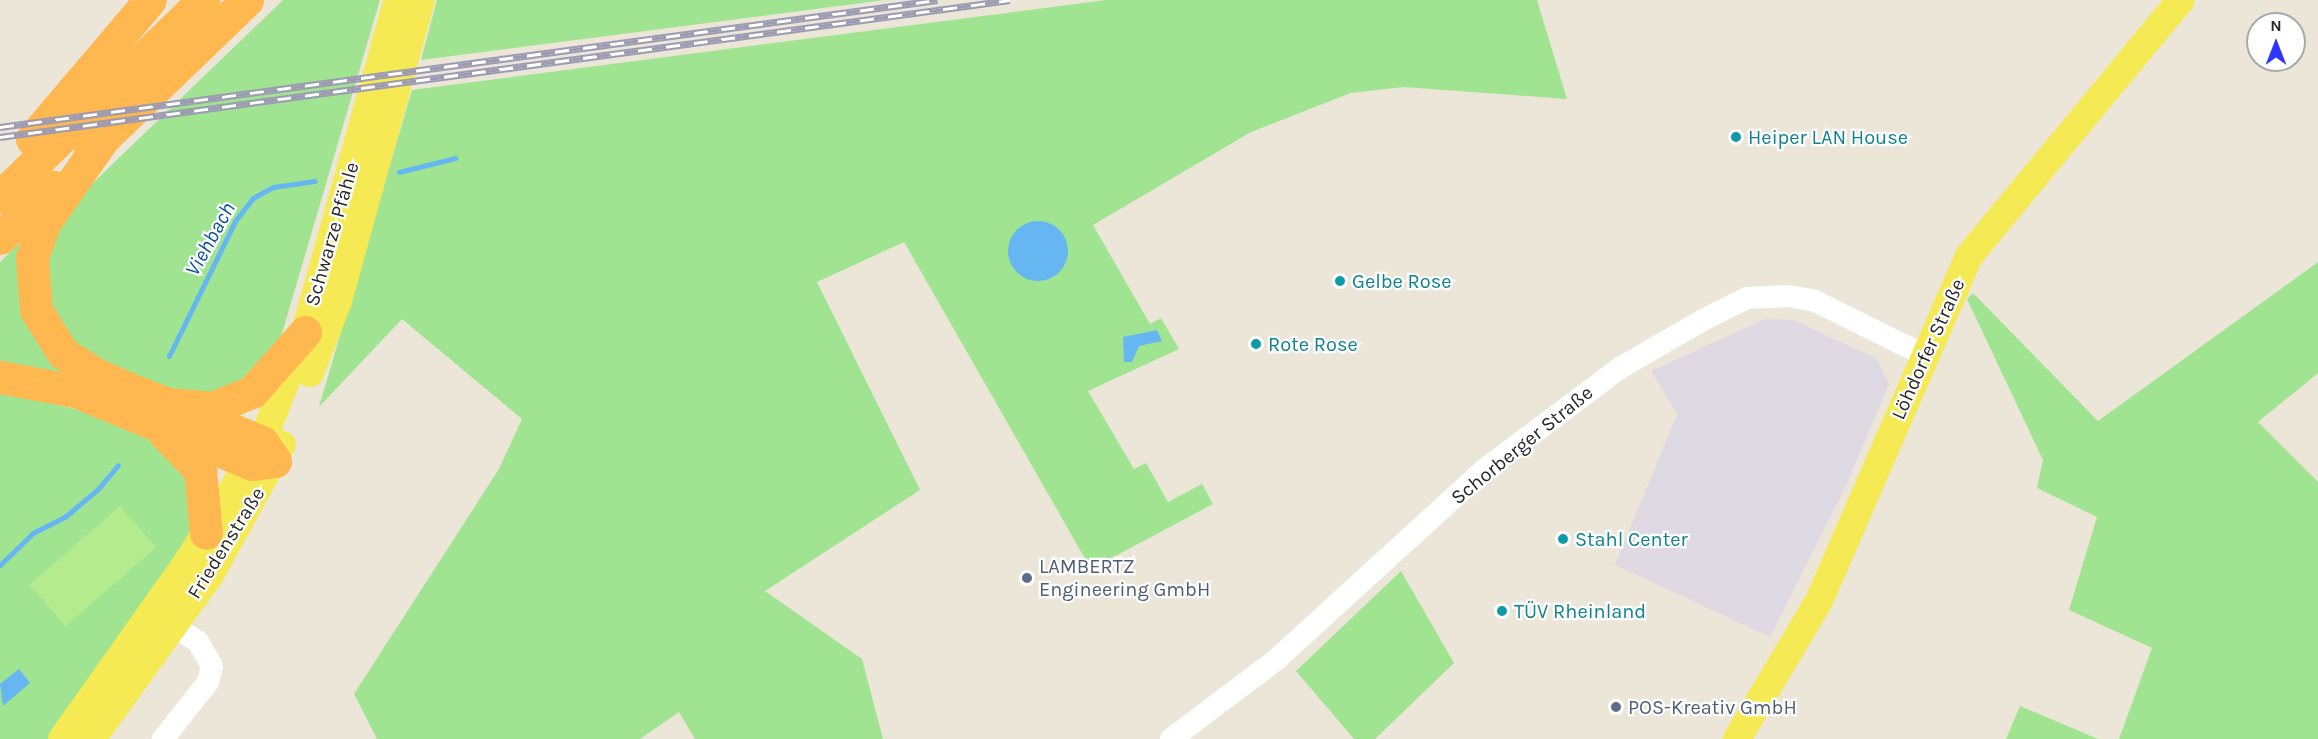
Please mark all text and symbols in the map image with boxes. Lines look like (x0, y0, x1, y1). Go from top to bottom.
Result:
north arrow (2246, 12, 2306, 72)
text: N (2270, 16, 2282, 35)
place label: Heiper LAN House (1748, 125, 1908, 149)
marker: Heiper LAN House (1729, 130, 1743, 144)
street label: Schwarze Pfähle (300, 159, 364, 309)
water label: Viehbach (180, 198, 240, 280)
place label: Gelbe Rose (1352, 269, 1452, 293)
marker: Gelbe Rose (1333, 274, 1347, 288)
street label: Löhdorfer Straße (1886, 275, 1970, 423)
place label: Rote Rose (1268, 332, 1358, 356)
marker: Rote Rose (1249, 337, 1263, 351)
street label: Schorberger Straße (1446, 380, 1598, 510)
street label: Friedenstraße (182, 483, 270, 603)
place label: Stahl Center (1575, 527, 1688, 551)
marker: Stahl Center (1556, 532, 1570, 546)
place label: LAMBERTZ Engineering GmbH (1039, 554, 1210, 601)
marker: LAMBERTZ Engineering GmbH (1020, 571, 1034, 585)
place label: TÜV Rheinland (1514, 599, 1646, 623)
marker: TÜV Rheinland (1495, 604, 1509, 618)
place label: POS-Kreativ GmbH (1628, 695, 1797, 719)
marker: POS-Kreativ GmbH (1609, 700, 1623, 714)

